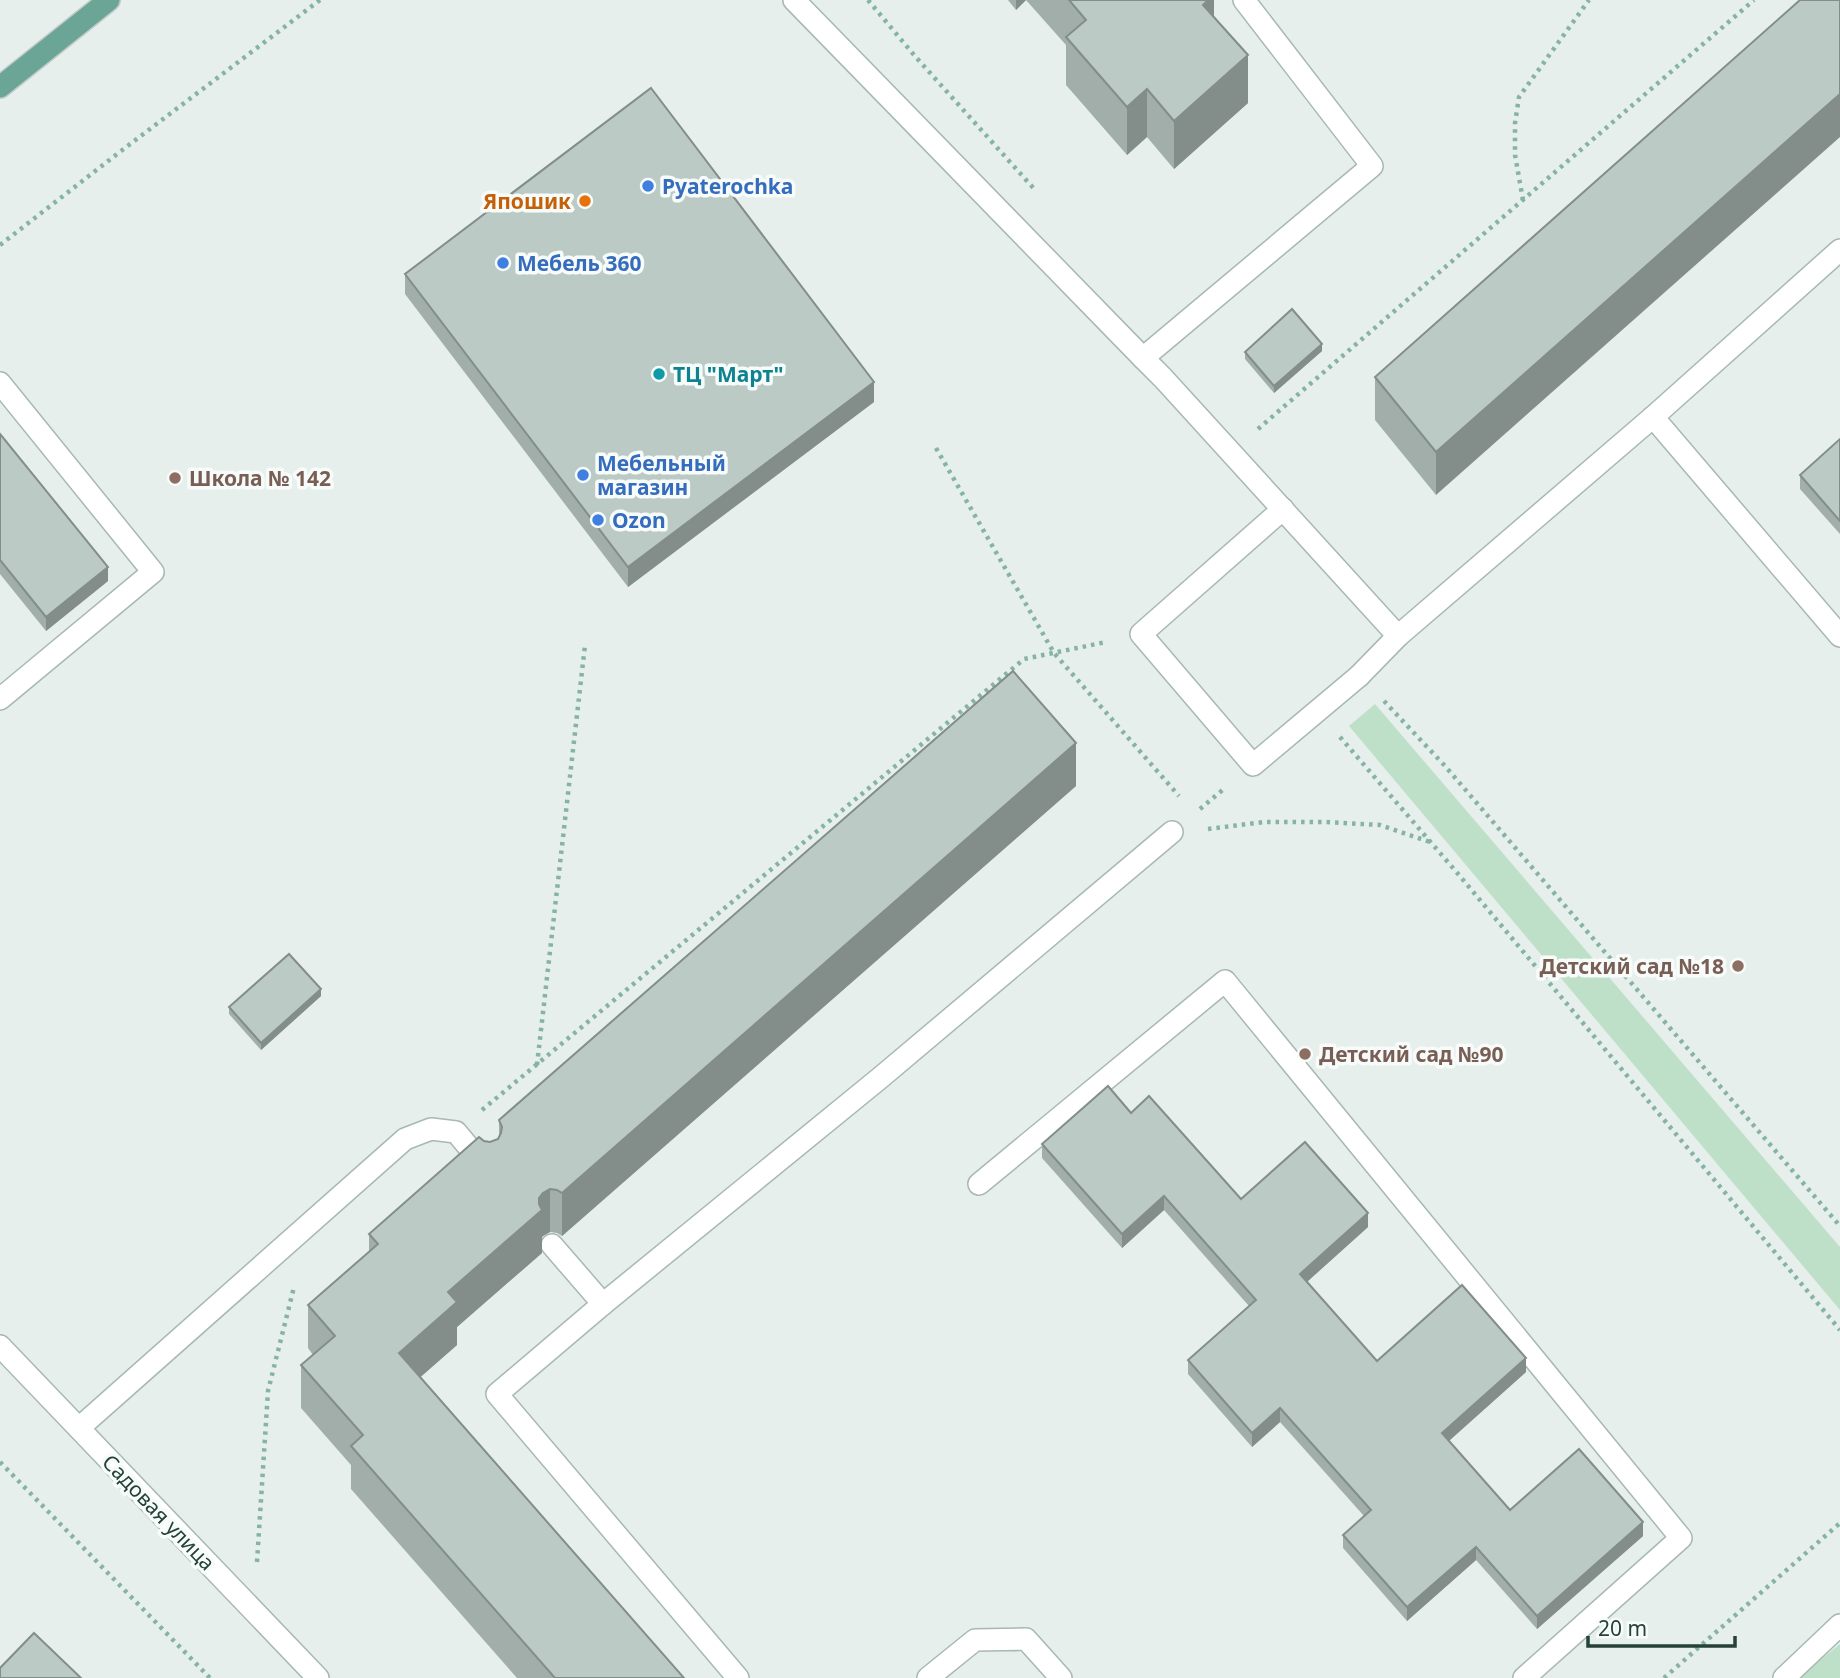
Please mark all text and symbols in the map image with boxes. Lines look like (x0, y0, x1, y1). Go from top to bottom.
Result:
place label: Pyaterochka (662, 172, 793, 200)
marker: Pyaterochka (640, 178, 656, 194)
place label: Япошик (483, 187, 571, 215)
marker: Япошик (577, 193, 593, 209)
place label: Мебель 360 (517, 249, 641, 277)
marker: Мебель 360 (495, 255, 511, 271)
place label: ТЦ "Март" (673, 360, 784, 388)
marker: ТЦ "Март" (651, 366, 667, 382)
place label: Мебельный магазин (597, 449, 726, 501)
place label: Школа № 142 (189, 464, 331, 492)
marker: Мебельный магазин (575, 467, 591, 483)
marker: Школа № 142 (167, 470, 183, 486)
place label: Ozon (612, 506, 666, 534)
marker: Ozon (590, 512, 606, 528)
place label: Детский сад №18 (1540, 952, 1724, 980)
marker: Детский сад №18 (1730, 958, 1746, 974)
place label: Детский сад №90 (1319, 1040, 1503, 1068)
marker: Детский сад №90 (1297, 1046, 1313, 1062)
street label: Садовая улица (96, 1448, 222, 1576)
scale bar (1588, 1604, 1735, 1648)
text: 20 m (1598, 1614, 1647, 1642)

